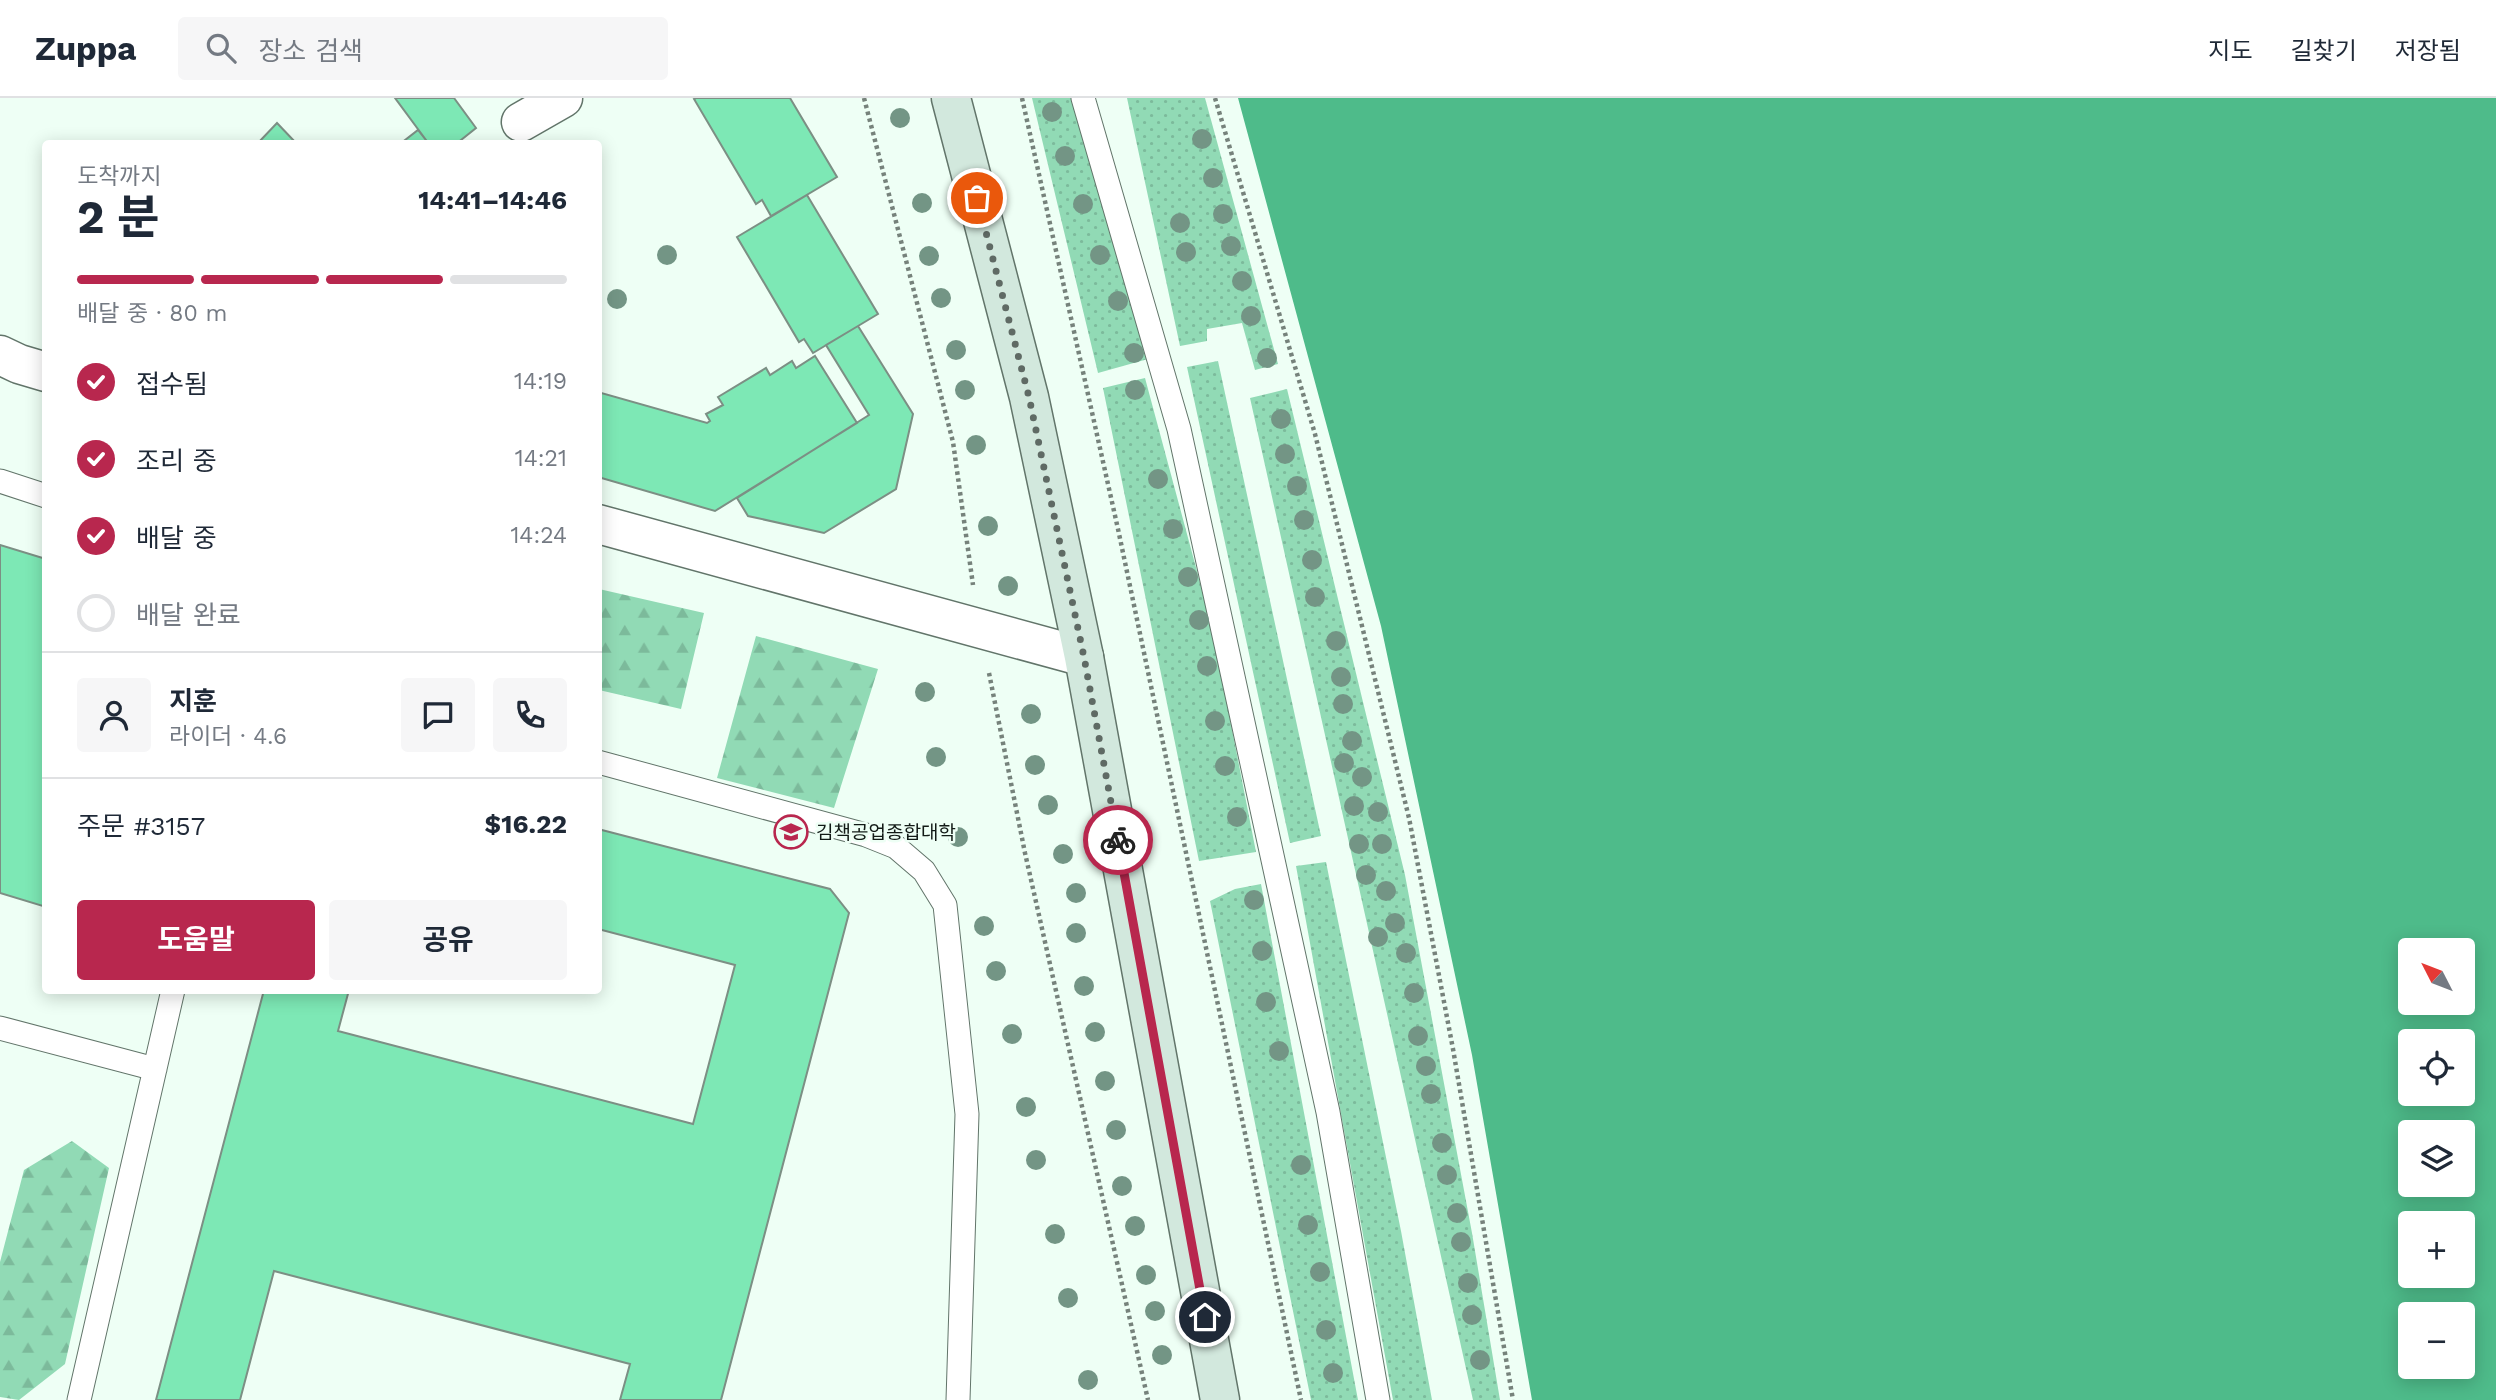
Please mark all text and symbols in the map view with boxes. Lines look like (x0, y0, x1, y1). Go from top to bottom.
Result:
search box (178, 17, 668, 80)
text: Zuppa (35, 29, 136, 68)
icon: search (202, 29, 240, 67)
text: 장소 검색 (258, 36, 363, 66)
text: 지도 (2208, 37, 2253, 65)
text: 길찾기 (2291, 37, 2357, 65)
text: 저장됨 (2395, 37, 2461, 65)
text: 도착까지 (77, 163, 162, 190)
pin (947, 168, 1007, 228)
icon: bag (958, 179, 996, 217)
text: 14:41–14:46 (418, 185, 567, 215)
text: 2 분 (77, 190, 160, 244)
text: 배달 중 · 80 m (77, 300, 227, 327)
icon: check (77, 363, 115, 401)
text: 14:19 (514, 368, 567, 395)
text: 접수됨 (136, 369, 208, 399)
icon: check (77, 440, 115, 478)
text: 14:21 (515, 445, 567, 472)
text: 조리 중 (136, 446, 217, 476)
icon: check (77, 517, 115, 555)
text: 14:24 (510, 522, 567, 549)
text: 배달 중 (136, 523, 217, 553)
text: 배달 완료 (136, 600, 241, 630)
button: person (77, 678, 151, 752)
button: chat (401, 678, 475, 752)
button: phone (493, 678, 567, 752)
text: 지훈 (169, 686, 217, 716)
text: 라이더 · 4.6 (169, 723, 287, 750)
courier (1083, 805, 1153, 875)
text: $16.22 (485, 809, 567, 839)
text: 주문 #3157 (77, 811, 205, 841)
school or university icon: 김책공업종합대학 (772, 813, 810, 851)
place label: 김책공업종합대학 (816, 821, 956, 844)
icon: bike (1099, 821, 1137, 859)
button: 도움말 (77, 900, 315, 980)
button: 공유 (329, 900, 567, 980)
north arrow (2398, 938, 2474, 1015)
map controls (2398, 938, 2475, 1379)
button: locate (2398, 1029, 2475, 1106)
button: layers (2398, 1120, 2475, 1197)
button: + (2398, 1211, 2475, 1288)
pin (1175, 1287, 1235, 1347)
icon: home (1186, 1298, 1224, 1336)
button: − (2398, 1302, 2475, 1379)

